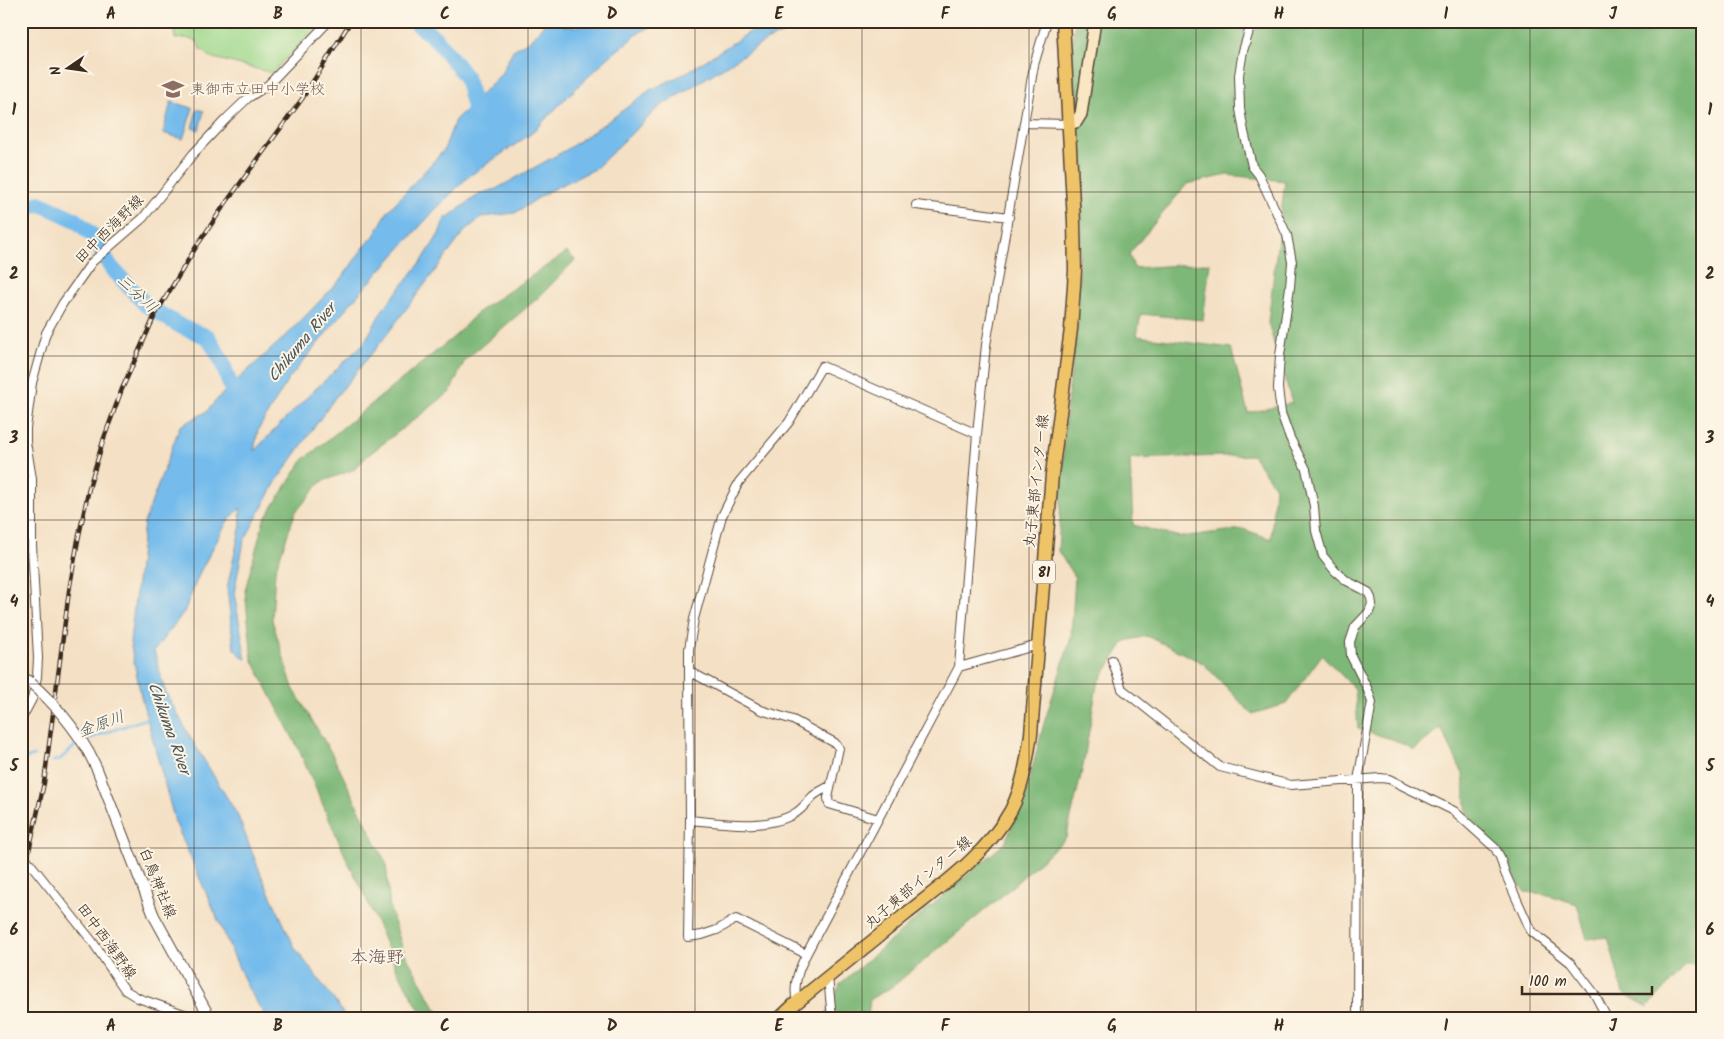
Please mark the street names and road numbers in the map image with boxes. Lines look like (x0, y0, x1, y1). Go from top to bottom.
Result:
street label: 田中西海野線 (69, 189, 150, 270)
street label: 丸子東部インター線 (1018, 413, 1056, 549)
road number: 81 (1033, 560, 1055, 584)
street label: 丸子東部インター線 (859, 830, 978, 935)
street label: 白鳥神社線 (132, 844, 182, 923)
street label: 田中西海野線 (70, 898, 142, 985)

